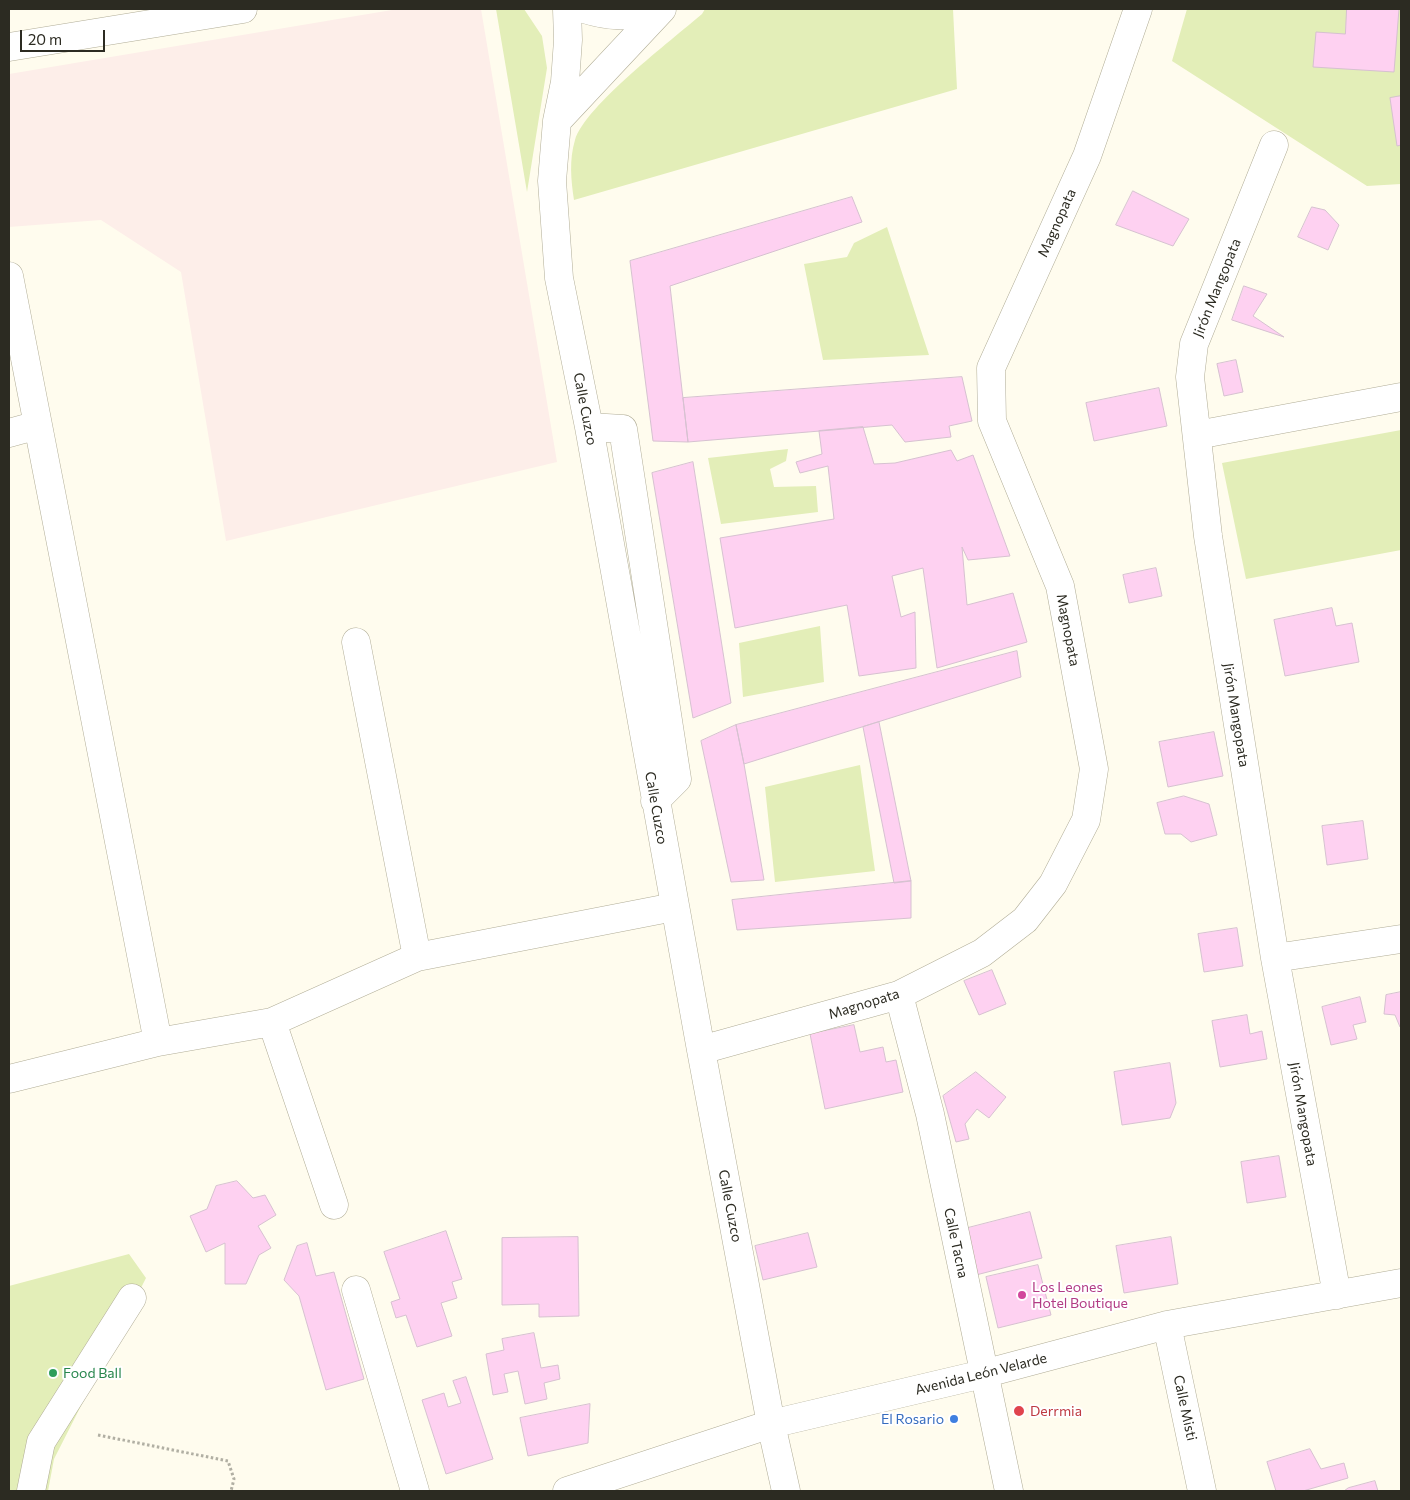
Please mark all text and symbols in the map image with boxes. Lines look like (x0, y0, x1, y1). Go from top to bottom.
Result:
scale bar (22, 20, 108, 52)
text: 20 m (28, 30, 62, 48)
street label: Magnopata (1034, 186, 1080, 260)
street label: Jirón Mangopata (1190, 236, 1244, 340)
street label: Calle Cuzco (570, 371, 600, 447)
street label: Magnopata (1053, 592, 1083, 668)
street label: Jirón Mangopata (1219, 662, 1253, 768)
street label: Calle Cuzco (641, 770, 671, 846)
street label: Magnopata (827, 985, 901, 1023)
street label: Jirón Mangopata (1286, 1061, 1320, 1167)
street label: Calle Cuzco (715, 1168, 745, 1244)
street label: Calle Tacna (940, 1206, 972, 1280)
place label: Los Leones Hotel Boutique (1032, 1279, 1128, 1311)
marker: Los Leones Hotel Boutique (1016, 1289, 1028, 1301)
street label: Avenida León Velarde (913, 1349, 1049, 1399)
place label: Food Ball (63, 1365, 122, 1381)
marker: Food Ball (47, 1367, 59, 1379)
street label: Calle Misti (1170, 1374, 1200, 1442)
place label: Derrmia (1030, 1403, 1082, 1419)
marker: Derrmia (1012, 1404, 1026, 1418)
place label: El Rosario (881, 1411, 944, 1427)
marker: El Rosario (948, 1413, 960, 1425)

